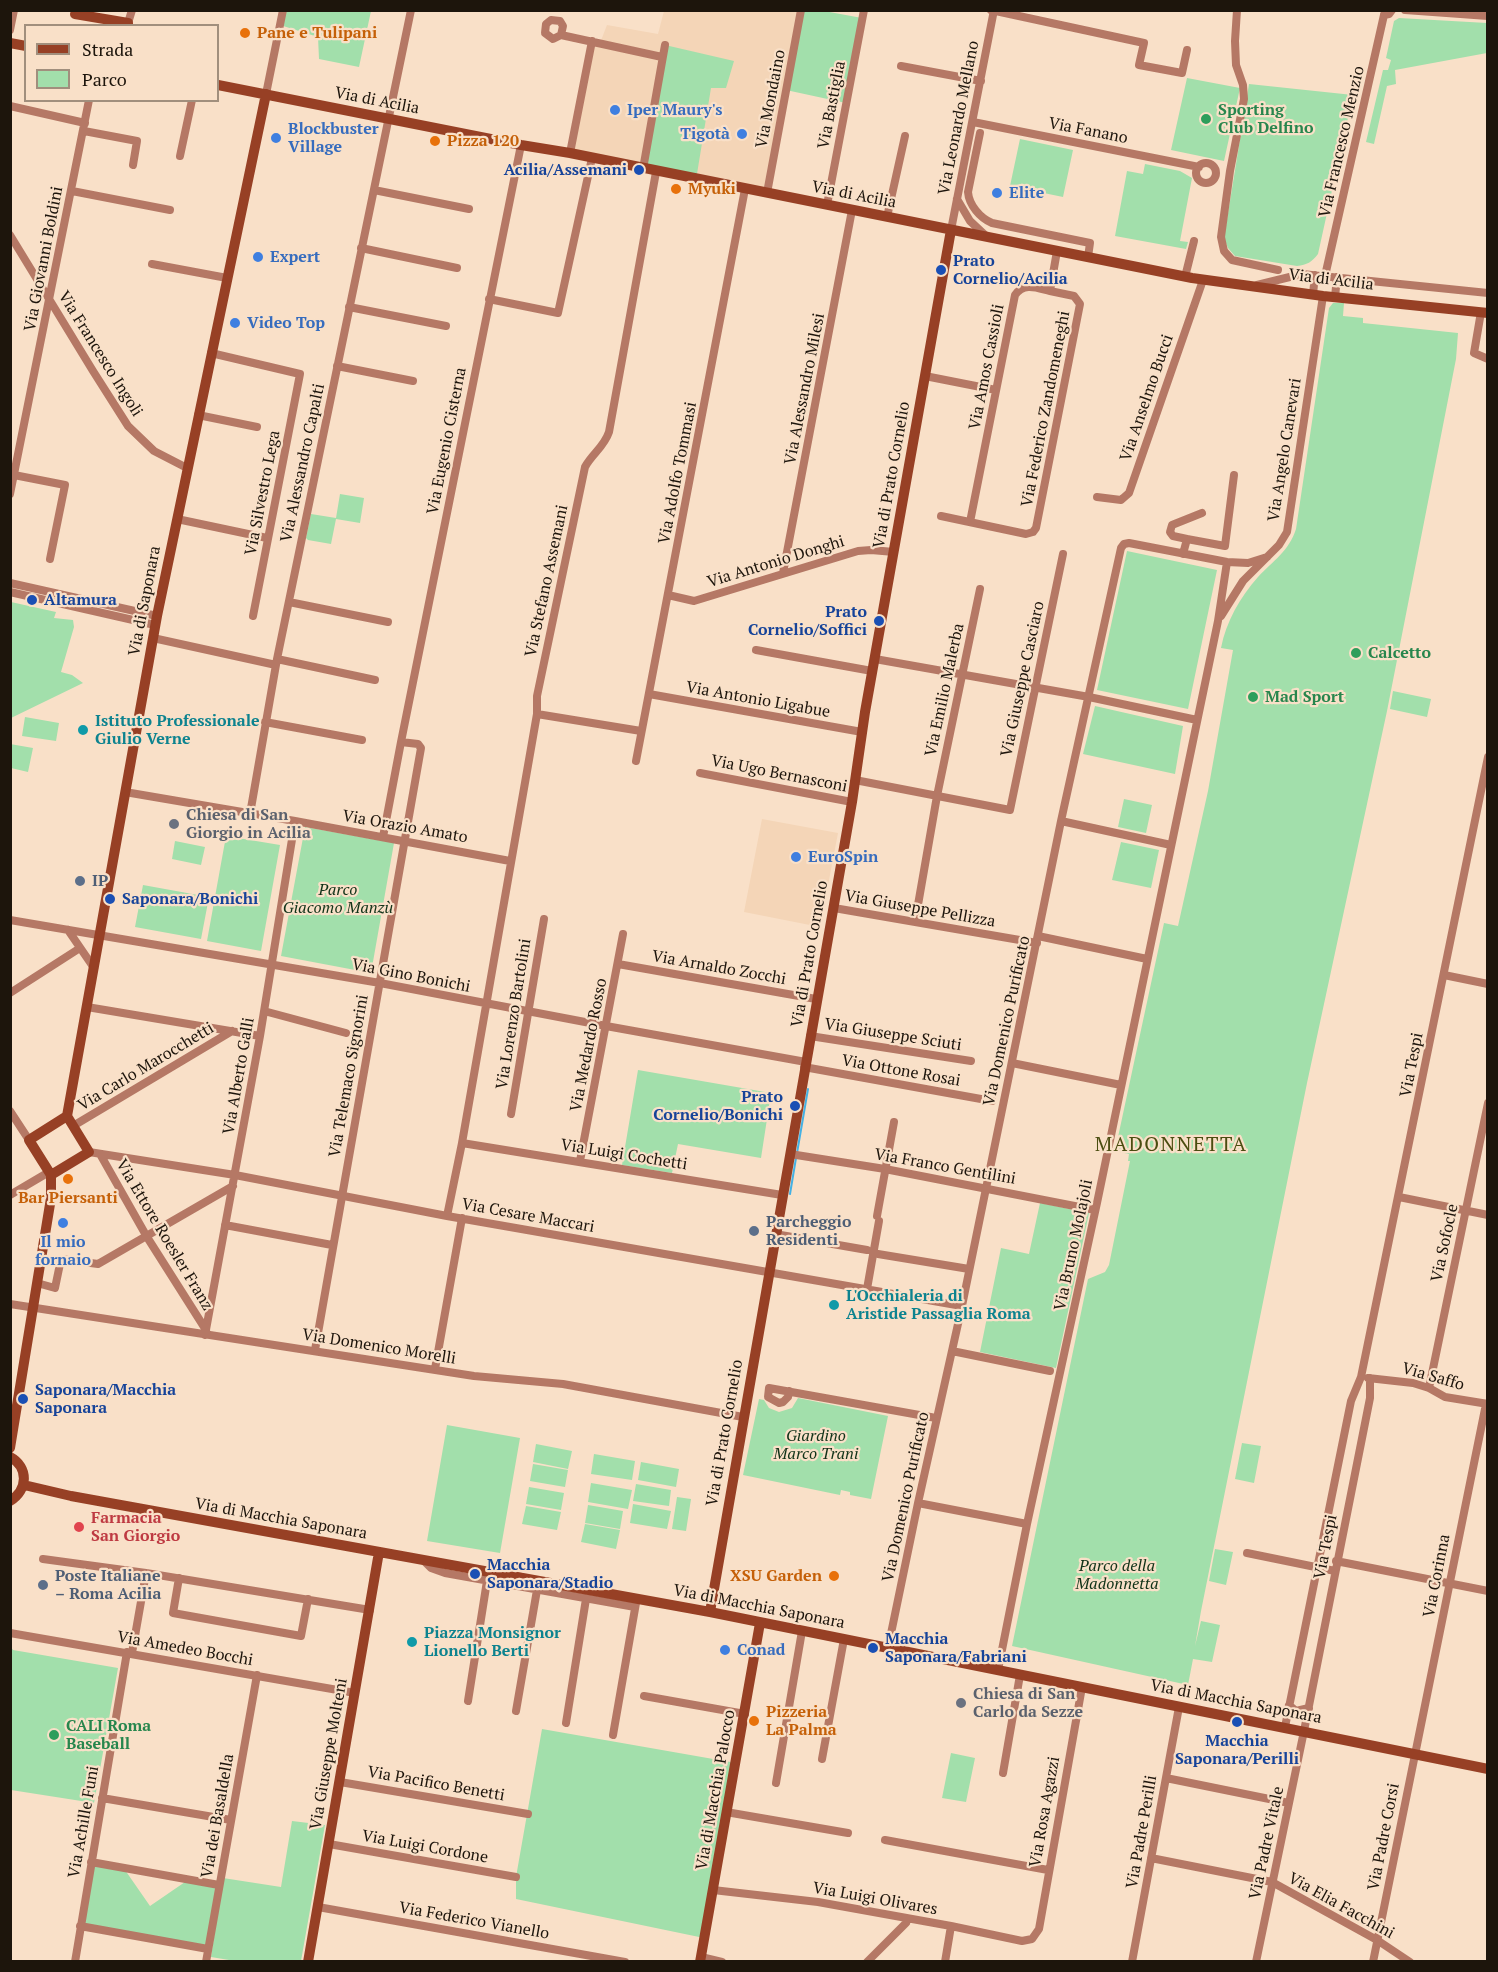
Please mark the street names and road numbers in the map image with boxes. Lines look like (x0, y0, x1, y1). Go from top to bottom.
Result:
street label: Via Leonardo Mellano (935, 39, 983, 197)
street label: Via Mondaino (752, 48, 790, 150)
street label: Via Bastiglia (814, 59, 850, 151)
street label: Via Francesco Menzio (1315, 64, 1369, 220)
street label: Via di Acilia (333, 83, 421, 119)
street label: Via Fanano (1047, 114, 1129, 148)
street label: Via di Acilia (810, 177, 898, 213)
street label: Via Giovanni Boldini (21, 185, 67, 333)
street label: Via di Acilia (1287, 265, 1375, 295)
street label: Via Francesco Ingoli (54, 288, 146, 420)
street label: Via Amos Cassioli (965, 303, 1009, 431)
street label: Via Federico Zandomeneghi (1018, 309, 1074, 509)
street label: Via Alessandro Milesi (781, 312, 829, 466)
street label: Via Anselmo Bucci (1116, 332, 1178, 464)
street label: Via Eugenio Cisterna (423, 366, 471, 516)
street label: Via Angelo Canevari (1264, 377, 1306, 523)
street label: Via Alessandro Capalti (277, 382, 329, 544)
street label: Via Adolfo Tommasi (655, 400, 701, 546)
street label: Via di Prato Cornelio (870, 400, 914, 550)
street label: Via Silvestro Lega (241, 429, 285, 557)
street label: Via Stefano Assemani (521, 503, 573, 659)
street label: Via Antonio Donghi (705, 532, 847, 592)
street label: Via di Saponara (125, 544, 165, 658)
street label: Via Giuseppe Casciaro (997, 600, 1049, 758)
street label: Via Emilio Malerba (921, 622, 969, 758)
street label: Via Antonio Ligabue (684, 678, 832, 722)
street label: Via Ugo Bernasconi (709, 751, 849, 797)
street label: Via Orazio Amato (341, 807, 469, 847)
street label: Via di Prato Cornelio (788, 879, 832, 1029)
street label: Via Giuseppe Pellizza (843, 886, 997, 932)
street label: Via Domenico Purificato (980, 934, 1034, 1108)
street label: Via Lorenzo Bartolini (493, 937, 535, 1091)
street label: Via Arnaldo Zocchi (650, 947, 788, 989)
street label: Via Gino Bonichi (350, 955, 472, 997)
street label: Via Medardo Rosso (567, 977, 611, 1113)
street label: Via Telemaco Signorini (325, 993, 373, 1159)
street label: Via Giuseppe Sciuti (823, 1015, 963, 1055)
street label: Via Alberto Galli (219, 1016, 259, 1136)
street label: Via Carlo Marocchetti (74, 1019, 218, 1115)
street label: Via Tespi (1396, 1031, 1428, 1099)
street label: Via Ottone Rosai (840, 1051, 962, 1091)
street label: Via Luigi Cochetti (559, 1136, 689, 1174)
street label: Via Franco Gentilini (873, 1145, 1017, 1189)
street label: Via Ettore Roesler Franz (111, 1156, 217, 1314)
street label: Via Bruno Molajoli (1051, 1178, 1097, 1312)
street label: Via Cesare Maccari (460, 1195, 596, 1237)
street label: Via Sofocle (1427, 1202, 1463, 1284)
street label: Via Domenico Morelli (301, 1325, 457, 1369)
street label: Via di Prato Cornelio (703, 1358, 747, 1508)
street label: Via Saffo (1400, 1359, 1466, 1395)
street label: Via Domenico Purificato (879, 1410, 933, 1584)
street label: Via di Macchia Saponara (193, 1494, 369, 1544)
street label: Via Tespi (1310, 1513, 1342, 1581)
street label: Via Corinna (1420, 1533, 1454, 1619)
street label: Via di Macchia Saponara (672, 1581, 846, 1633)
street label: Via Amedeo Bocchi (116, 1628, 254, 1670)
street label: Via di Macchia Saponara (1149, 1676, 1323, 1728)
street label: Via Giuseppe Molteni (306, 1677, 352, 1831)
street label: Via di Macchia Palocco (692, 1708, 740, 1872)
street label: Via dei Basaldella (198, 1752, 238, 1880)
street label: Via Rosa Agazzi (1026, 1755, 1064, 1869)
street label: Via Pacifico Benetti (366, 1762, 506, 1806)
street label: Via Achille Funi (65, 1764, 103, 1880)
street label: Via Padre Perilli (1123, 1774, 1161, 1890)
street label: Via Padre Corsi (1364, 1782, 1404, 1892)
street label: Via Padre Vitale (1246, 1785, 1288, 1901)
street label: Via Luigi Cordone (360, 1826, 490, 1868)
street label: Via Elia Facchini (1284, 1869, 1398, 1943)
street label: Via Luigi Olivares (811, 1879, 939, 1919)
street label: Via Federico Vianello (397, 1898, 551, 1944)

